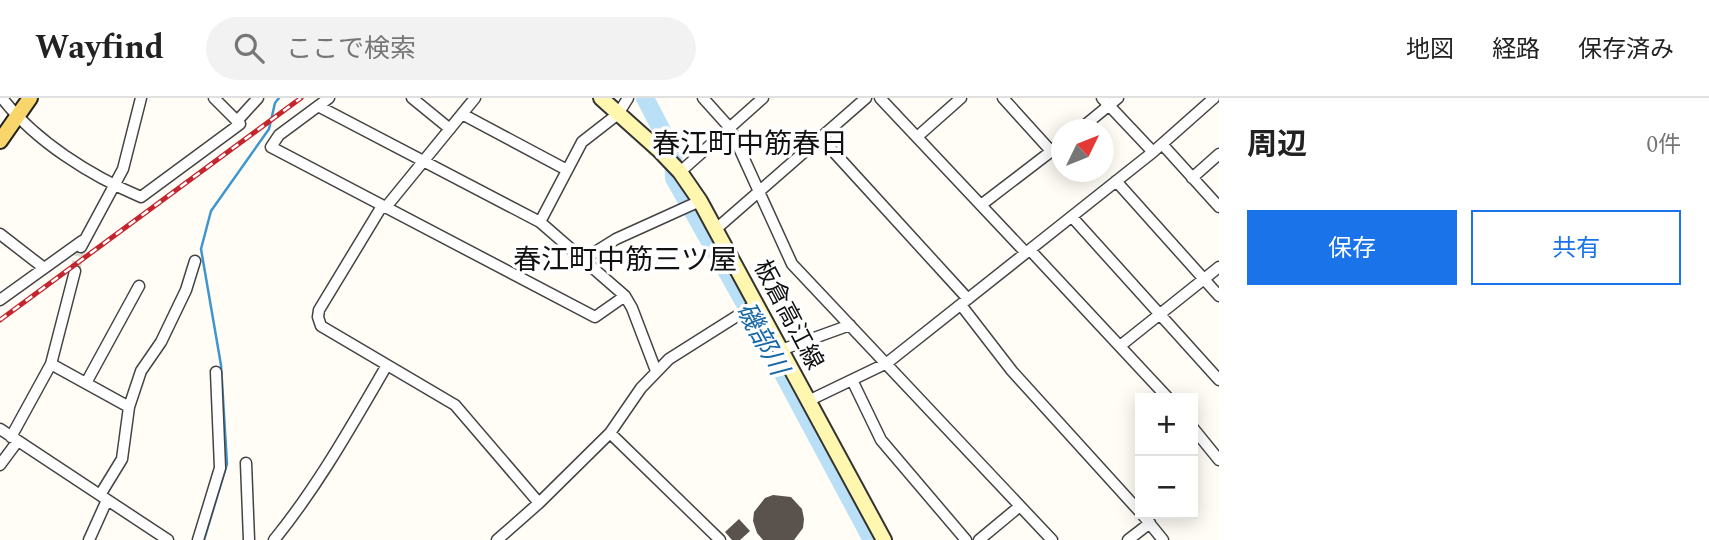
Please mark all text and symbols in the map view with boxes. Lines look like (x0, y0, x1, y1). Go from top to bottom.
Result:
search box (206, 17, 696, 80)
text: Wayfind (35, 23, 164, 73)
icon: search (230, 29, 268, 67)
text: ここで検索 (286, 29, 416, 69)
text: 地図 (1406, 32, 1454, 68)
text: 経路 (1492, 32, 1540, 68)
text: 保存済み (1578, 32, 1674, 68)
north arrow (1051, 119, 1114, 182)
text: 周辺 (1247, 122, 1307, 168)
district label: 春江町中筋春日 (652, 123, 848, 166)
text: 0件 (1647, 128, 1681, 163)
button: 保存 (1247, 210, 1457, 285)
button: 共有 (1471, 210, 1681, 285)
district label: 春江町中筋三ツ屋 (513, 239, 737, 282)
street label: 板倉高江線 (744, 254, 832, 376)
water label: 磯部川 (726, 295, 800, 385)
map controls (1135, 393, 1198, 519)
button: + (1135, 393, 1198, 456)
button: − (1135, 456, 1198, 519)

